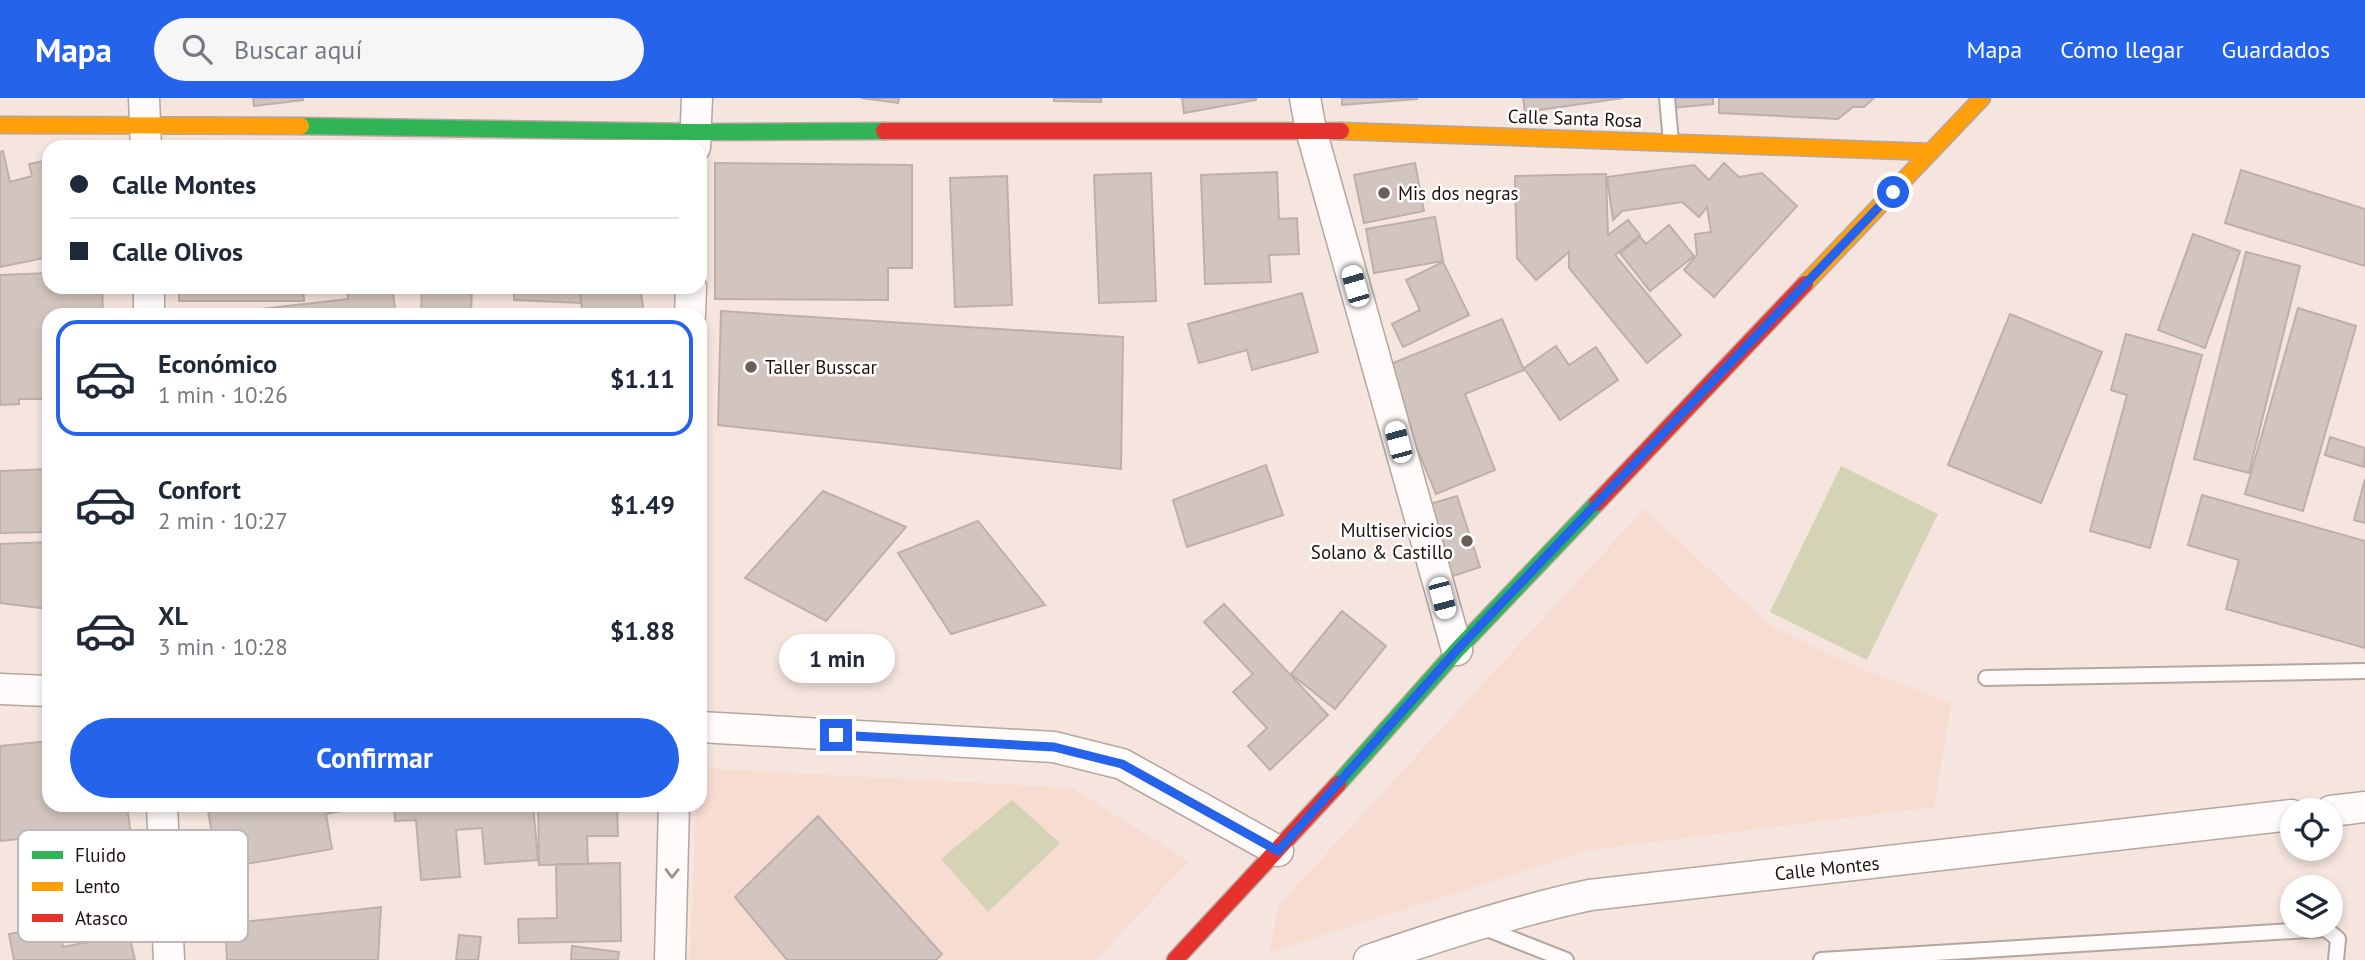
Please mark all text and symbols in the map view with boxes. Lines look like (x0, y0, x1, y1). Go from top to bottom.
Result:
search box (154, 18, 644, 81)
text: Mapa (35, 28, 112, 71)
icon: search (178, 30, 216, 68)
text: Buscar aquí (234, 33, 362, 66)
text: Mapa (1966, 34, 2022, 65)
text: Cómo llegar (2060, 34, 2184, 65)
text: Guardados (2222, 34, 2330, 65)
street label: Calle Santa Rosa (1507, 104, 1643, 132)
text: Calle Montes (112, 168, 256, 201)
route start (1877, 176, 1909, 208)
place label: Mis dos negras (1398, 181, 1519, 205)
marker: Mis dos negras (1376, 185, 1392, 201)
text: Calle Olivos (112, 235, 243, 268)
car (1340, 263, 1371, 309)
icon: car (74, 347, 137, 410)
text: Económico (158, 347, 277, 380)
place label: Taller Busscar (765, 355, 878, 379)
marker: Taller Busscar (743, 359, 759, 375)
text: $1.11 (610, 362, 675, 395)
text: 1 min · 10:26 (158, 380, 288, 409)
car (1383, 419, 1414, 465)
icon: car (74, 473, 137, 536)
text: Confort (158, 473, 241, 506)
text: $1.49 (610, 488, 675, 521)
text: 2 min · 10:27 (158, 506, 288, 535)
place label: Multiservicios Solano & Castillo (1311, 518, 1453, 564)
marker: Multiservicios Solano & Castillo (1459, 533, 1475, 549)
car (1427, 575, 1458, 621)
icon: car (74, 599, 137, 662)
text: XL (158, 599, 188, 632)
text: $1.88 (610, 614, 675, 647)
text: 3 min · 10:28 (158, 632, 288, 661)
callout: 1 min (778, 634, 894, 682)
text: 1 min (809, 644, 865, 673)
button: Confirmar (70, 718, 679, 798)
route end (820, 719, 852, 751)
map controls (2280, 798, 2343, 938)
button: locate (2280, 798, 2343, 861)
legend (18, 830, 248, 942)
text: Fluido (75, 843, 126, 867)
street label: Calle Montes (1773, 851, 1881, 885)
one-way arrow (664, 868, 680, 879)
text: Lento (75, 874, 120, 898)
button: layers (2280, 875, 2343, 938)
text: Atasco (75, 906, 128, 930)

